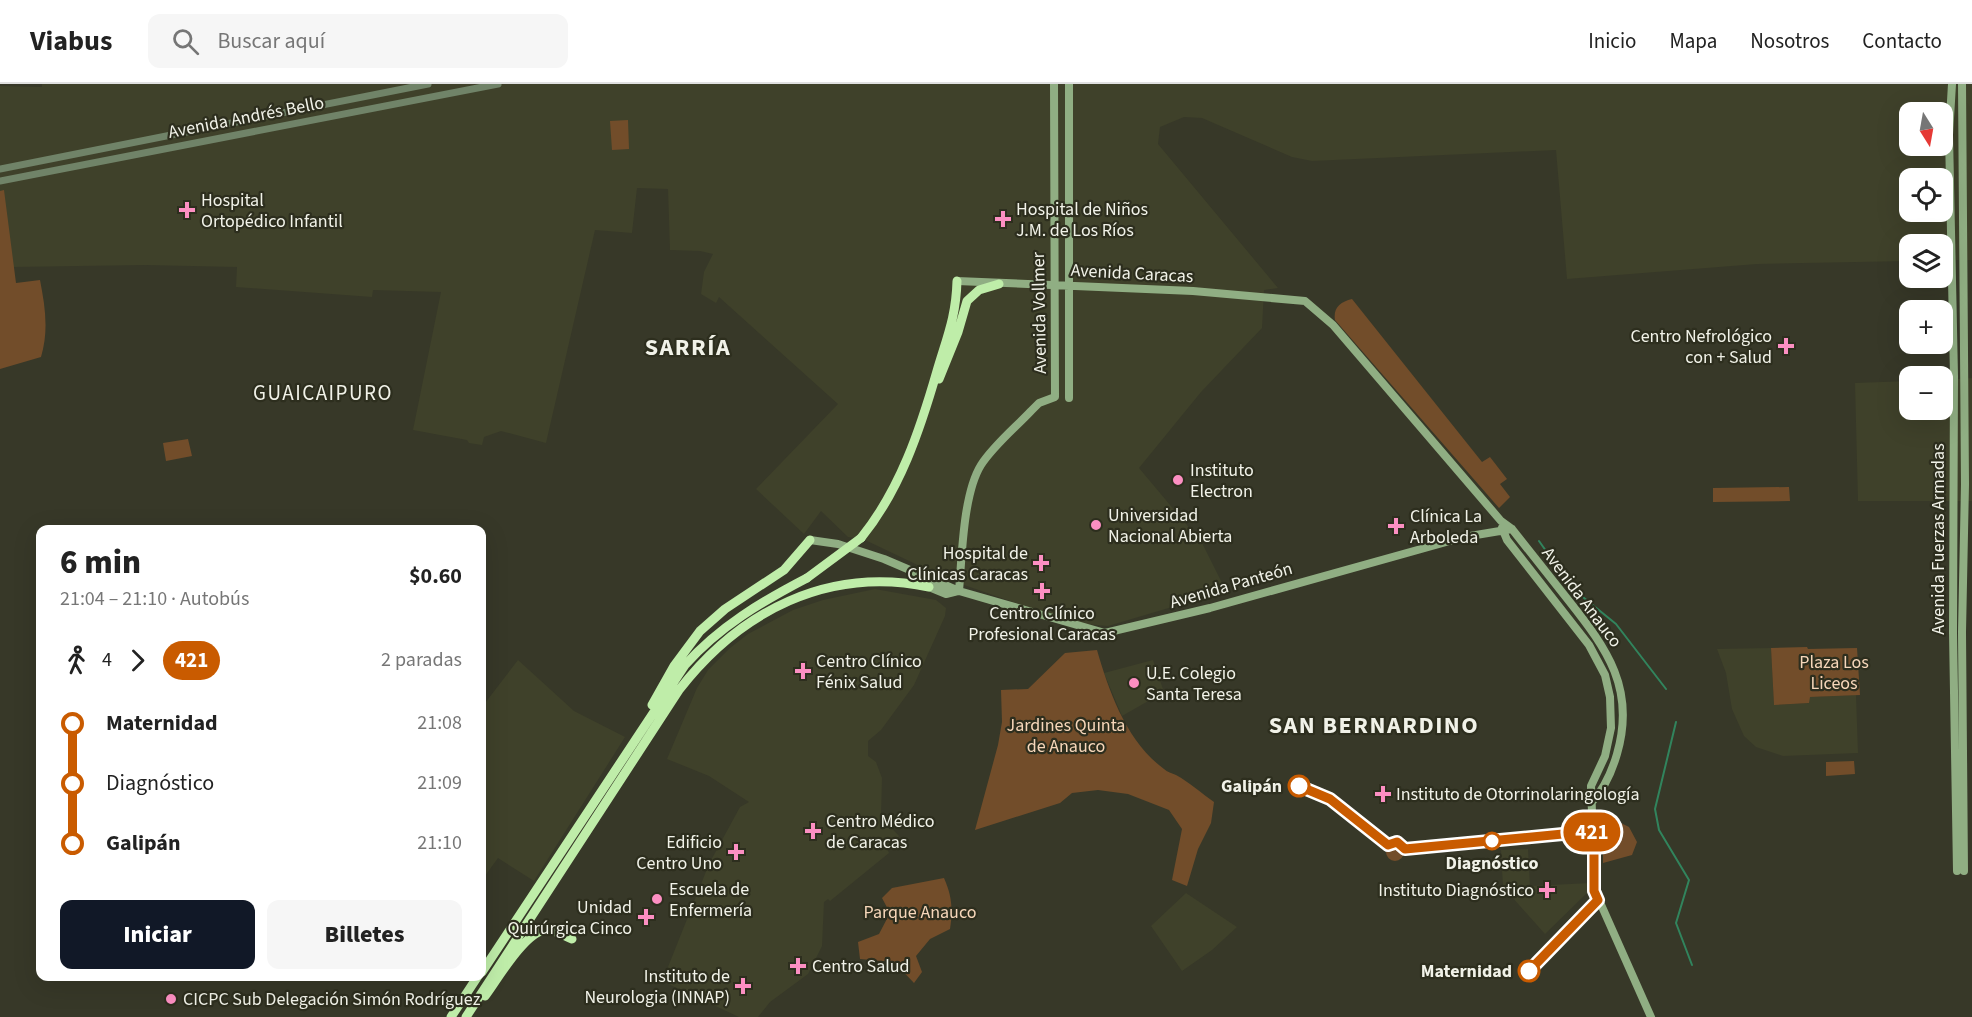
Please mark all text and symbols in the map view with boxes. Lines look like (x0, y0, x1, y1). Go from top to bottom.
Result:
search box (148, 14, 568, 68)
text: Viabus (30, 21, 112, 61)
icon: search (169, 25, 202, 58)
text: Buscar aquí (217, 25, 325, 57)
text: Inicio (1588, 26, 1636, 56)
text: Mapa (1669, 26, 1717, 56)
text: Nosotros (1750, 26, 1829, 56)
text: Contacto (1862, 26, 1942, 56)
street label: Avenida Andrés Bello (166, 90, 326, 145)
north arrow (1899, 102, 1953, 156)
map controls (1899, 102, 1953, 420)
button: locate (1899, 168, 1953, 222)
place label: Hospital Ortopédico Infantil (201, 188, 343, 234)
place label: Hospital de Niños J.M. de Los Ríos (1016, 197, 1148, 243)
marker: Hospital Ortopédico Infantil (178, 201, 196, 219)
marker: Hospital de Niños J.M. de Los Ríos (994, 210, 1012, 228)
button: layers (1899, 234, 1953, 288)
street label: Avenida Vollmer (1026, 251, 1053, 374)
street label: Avenida Caracas (1070, 258, 1194, 289)
button: + (1899, 300, 1953, 354)
place label: Centro Nefrológico con + Salud (1630, 324, 1772, 370)
district label: SARRÍA (645, 330, 731, 365)
marker: Centro Nefrológico con + Salud (1777, 337, 1795, 355)
button: − (1899, 366, 1953, 420)
district label: GUAICAIPURO (253, 378, 393, 408)
street label: Avenida Fuerzas Armadas (1926, 443, 1951, 635)
place label: Instituto Electron (1190, 458, 1254, 504)
marker: Instituto Electron (1171, 473, 1185, 487)
place label: Universidad Nacional Abierta (1108, 503, 1232, 549)
place label: Clínica La Arboleda (1410, 504, 1482, 550)
marker: Clínica La Arboleda (1387, 517, 1405, 535)
marker: Universidad Nacional Abierta (1089, 518, 1103, 532)
text: 6 min (60, 539, 141, 586)
place label: Hospital de Clínicas Caracas (907, 541, 1028, 587)
street label: Avenida Anauco (1536, 542, 1628, 653)
marker: Hospital de Clínicas Caracas (1032, 554, 1050, 572)
street label: Avenida Panteón (1167, 556, 1295, 615)
text: $0.60 (409, 560, 462, 592)
marker: Centro Clínico Profesional Caracas (1033, 582, 1051, 600)
text: 21:04 – 21:10 · Autobús (60, 585, 249, 613)
place label: Centro Clínico Profesional Caracas (968, 601, 1116, 647)
icon: walk (60, 644, 93, 677)
icon: forward (121, 644, 154, 677)
text: 421 (175, 645, 208, 675)
text: 4 (102, 646, 112, 674)
text: 2 paradas (381, 646, 462, 674)
place label: Centro Clínico Fénix Salud (816, 649, 922, 695)
park label: Plaza Los Liceos (1799, 650, 1869, 696)
place label: U.E. Colegio Santa Teresa (1146, 661, 1242, 707)
marker: Centro Clínico Fénix Salud (794, 662, 812, 680)
marker: U.E. Colegio Santa Teresa (1127, 676, 1141, 690)
text: Maternidad (106, 707, 218, 739)
district label: SAN BERNARDINO (1269, 708, 1479, 743)
text: 21:08 (417, 709, 462, 737)
park label: Jardines Quinta de Anauco (1007, 713, 1125, 759)
text: Diagnóstico (106, 767, 214, 799)
text: 21:09 (417, 769, 462, 797)
place label: Galipán (1221, 774, 1282, 799)
marker: Galipán (1288, 775, 1310, 797)
place label: Instituto de Otorrinolaringología (1396, 782, 1640, 807)
marker: Instituto de Otorrinolaringología (1374, 785, 1392, 803)
place label: Centro Médico de Caracas (826, 809, 935, 855)
line badge: 421 (1558, 812, 1626, 852)
text: 421 (1575, 817, 1609, 847)
marker: Centro Médico de Caracas (804, 822, 822, 840)
text: Galipán (106, 827, 181, 859)
text: 21:10 (417, 829, 462, 857)
place label: Edificio Centro Uno (636, 830, 722, 876)
marker: Diagnóstico (1483, 832, 1501, 850)
marker: Edificio Centro Uno (727, 843, 745, 861)
place label: Diagnóstico (1445, 851, 1539, 876)
place label: Escuela de Enfermería (669, 877, 752, 923)
place label: Instituto Diagnóstico (1378, 878, 1534, 903)
marker: Instituto Diagnóstico (1538, 881, 1556, 899)
marker: Escuela de Enfermería (650, 892, 664, 906)
place label: Unidad Quirúrgica Cinco (507, 895, 632, 941)
button: Iniciar (60, 900, 255, 969)
button: Billetes (267, 900, 462, 969)
park label: Parque Anauco (864, 900, 976, 925)
marker: Unidad Quirúrgica Cinco (637, 908, 655, 926)
place label: Centro Salud (812, 954, 910, 979)
marker: Centro Salud (789, 957, 807, 975)
place label: Maternidad (1421, 959, 1512, 984)
marker: Maternidad (1518, 960, 1540, 982)
place label: Instituto de Neurologia (INNAP) (584, 964, 730, 1010)
marker: Instituto de Neurologia (INNAP) (734, 977, 752, 995)
place label: CICPC Sub Delegación Simón Rodríguez (183, 987, 481, 1012)
marker: CICPC Sub Delegación Simón Rodríguez (164, 992, 178, 1006)

